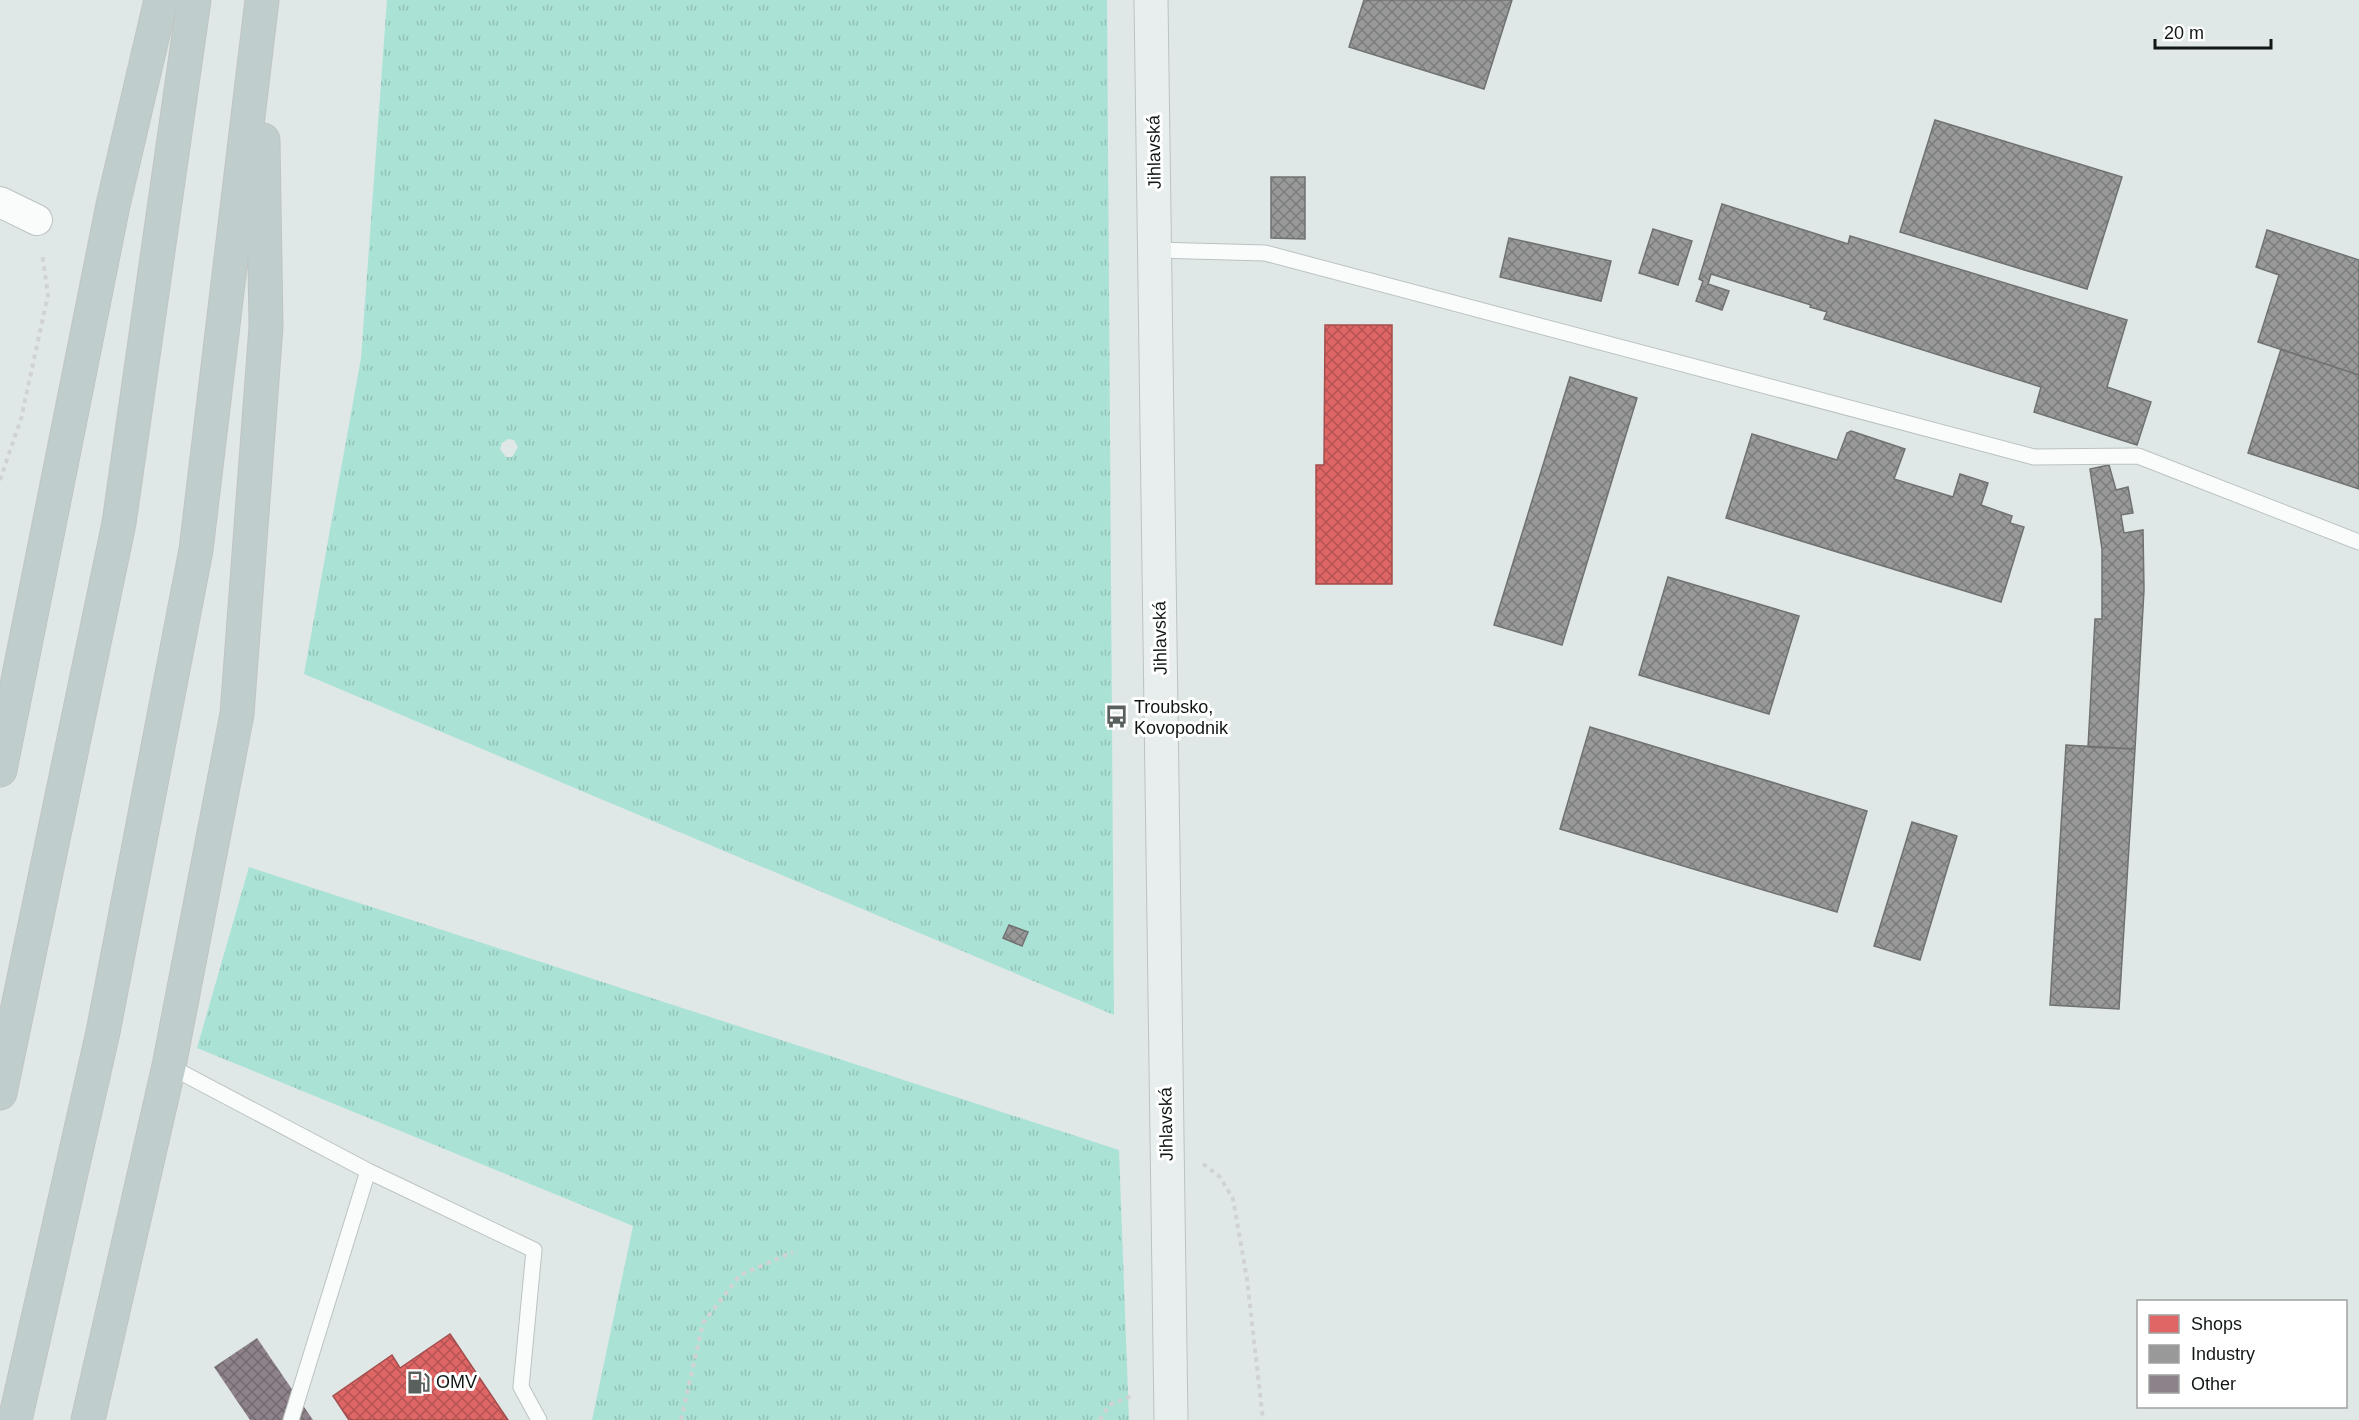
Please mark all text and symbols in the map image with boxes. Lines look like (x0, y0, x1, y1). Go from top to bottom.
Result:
scale bar (2155, 12, 2270, 50)
text: 20 m (2164, 23, 2204, 43)
street label: Jihlavská (1143, 114, 1165, 189)
street label: Jihlavská (1149, 600, 1171, 675)
place label: Troubsko, Kovopodnik (1134, 697, 1229, 738)
bus stop icon: Troubsko, Kovopodnik (1103, 704, 1129, 730)
street label: Jihlavská (1155, 1086, 1177, 1161)
legend (2137, 1300, 2347, 1408)
text: Shops (2191, 1314, 2242, 1334)
text: Industry (2191, 1344, 2255, 1364)
fuel station icon: OMV (405, 1369, 431, 1395)
place label: OMV (436, 1372, 477, 1392)
text: Other (2191, 1374, 2236, 1394)

